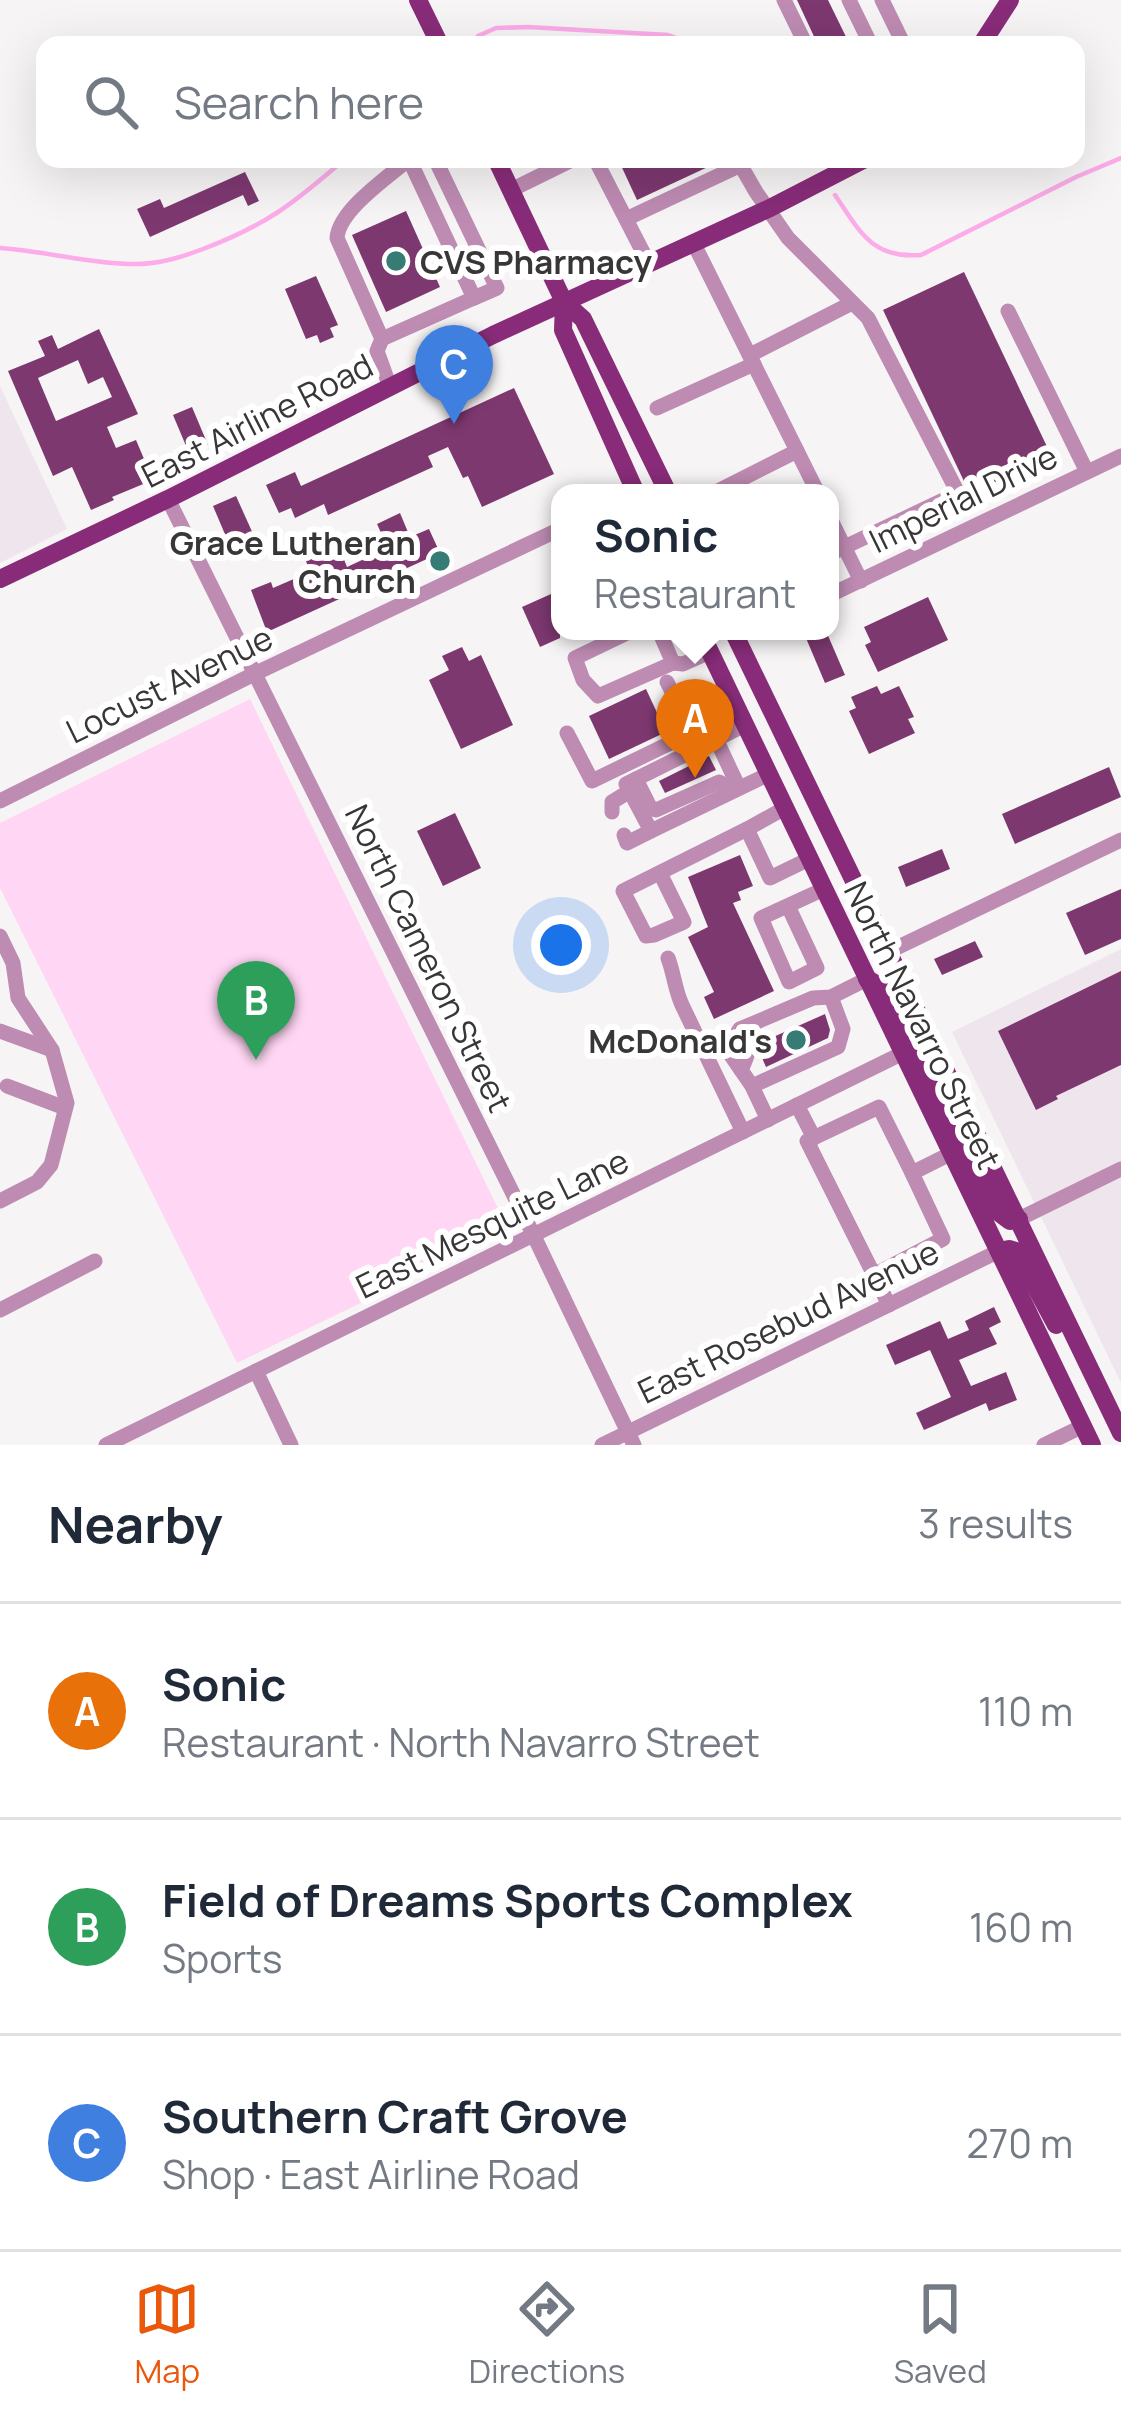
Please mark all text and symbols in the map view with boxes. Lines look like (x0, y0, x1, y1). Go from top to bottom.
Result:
search box (36, 36, 1085, 168)
icon: search (78, 69, 144, 135)
text: Search here (174, 71, 424, 133)
place label: CVS Pharmacy (420, 239, 652, 284)
marker: CVS Pharmacy (383, 248, 409, 274)
pin: C (415, 325, 493, 424)
street label: East Airline Road (134, 342, 380, 498)
street label: Imperial Drive (861, 433, 1065, 563)
popup (551, 484, 839, 640)
text: Sonic (594, 504, 718, 566)
place label: Grace Lutheran Church (170, 520, 416, 603)
marker: Grace Lutheran Church (427, 548, 453, 574)
text: Restaurant (594, 566, 796, 620)
street label: Locust Avenue (58, 615, 280, 753)
pin: A (656, 679, 734, 778)
street label: North Cameron Street (335, 797, 523, 1119)
street label: North Navarro Street (834, 874, 1012, 1176)
your location (531, 915, 591, 975)
pin: B (217, 961, 295, 1060)
place label: McDonald's (588, 1018, 772, 1063)
marker: McDonald's (783, 1027, 809, 1053)
street label: East Mesquite Lane (348, 1137, 636, 1309)
street label: East Rosebud Avenue (630, 1229, 946, 1413)
text: Nearby (48, 1489, 223, 1558)
text: 3 results (918, 1496, 1073, 1550)
text: Sonic (162, 1653, 286, 1715)
text: A (74, 1684, 100, 1738)
text: 110 m (978, 1684, 1073, 1738)
text: Restaurant · North Navarro Street (162, 1715, 760, 1769)
text: Field of Dreams Sports Complex (162, 1869, 853, 1931)
text: B (75, 1900, 99, 1954)
text: 160 m (969, 1900, 1073, 1954)
text: Sports (162, 1931, 282, 1985)
text: Southern Craft Grove (162, 2085, 628, 2147)
text: C (73, 2116, 101, 2170)
text: 270 m (967, 2116, 1073, 2170)
text: Shop · East Airline Road (162, 2147, 580, 2201)
tab: Map (134, 2276, 200, 2393)
tab: Directions (469, 2276, 625, 2393)
tab: Saved (894, 2276, 987, 2393)

